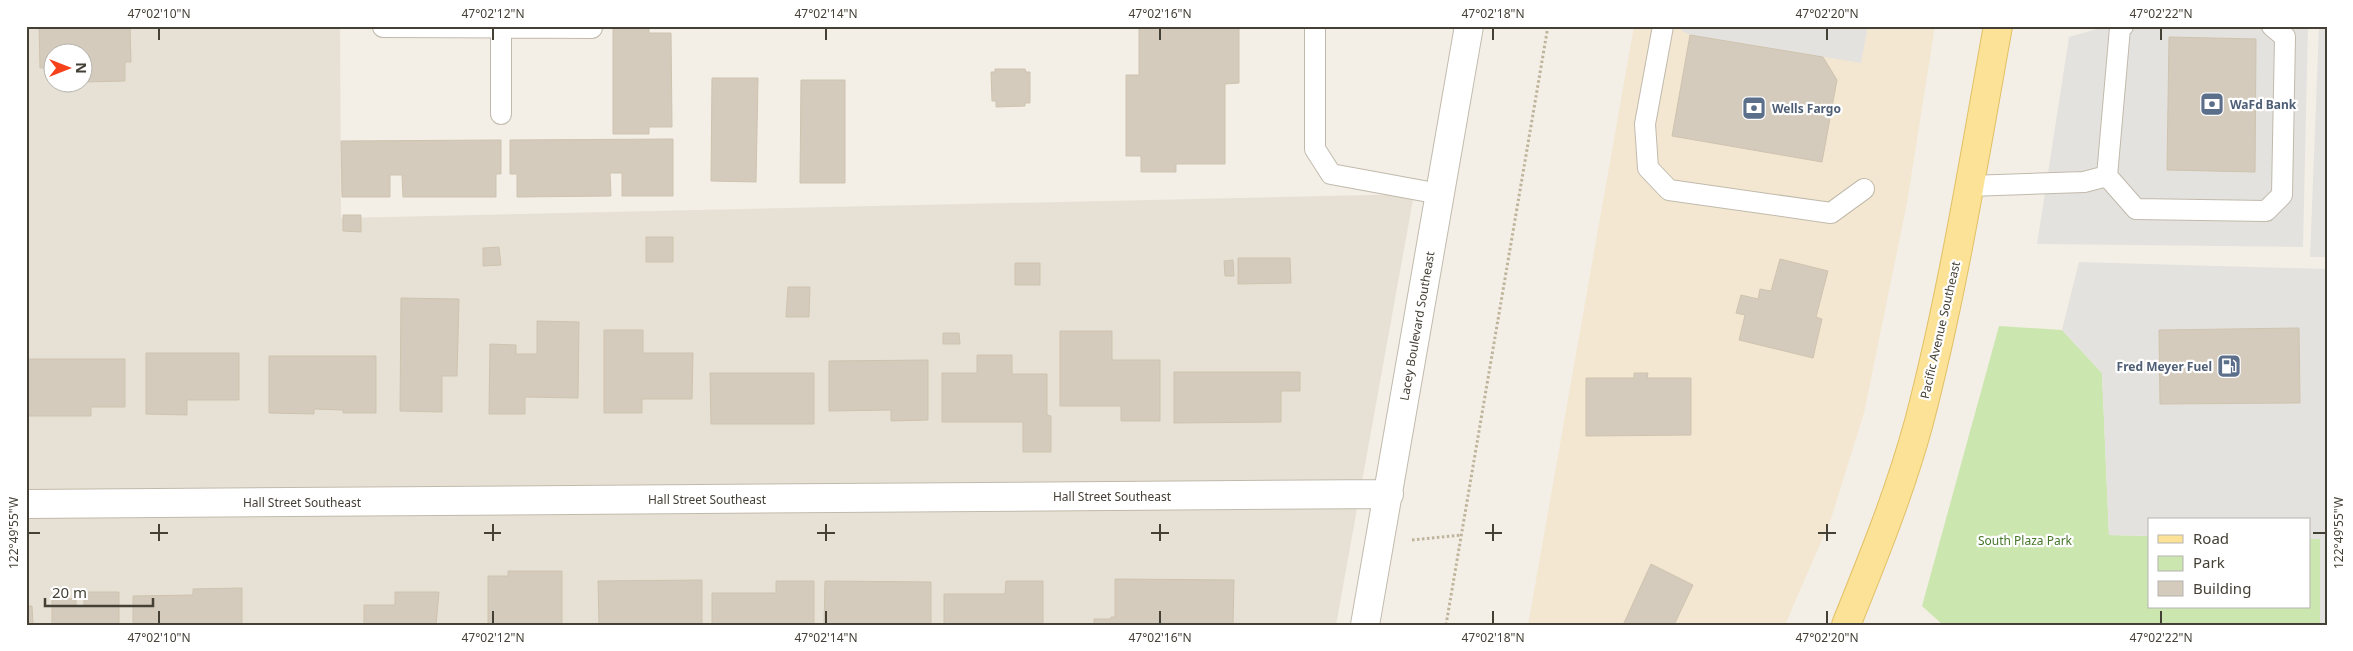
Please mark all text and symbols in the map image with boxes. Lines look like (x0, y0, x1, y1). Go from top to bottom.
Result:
text: 47°02'10"N (127, 5, 191, 22)
text: 47°02'12"N (461, 5, 525, 22)
text: 47°02'14"N (794, 5, 858, 22)
text: 47°02'16"N (1128, 5, 1192, 22)
text: 47°02'18"N (1461, 5, 1525, 22)
text: 47°02'20"N (1795, 5, 1859, 22)
text: 47°02'22"N (2129, 5, 2193, 22)
north arrow (42, 42, 92, 92)
text: N (72, 62, 91, 74)
bank icon: WaFd Bank (2199, 91, 2225, 117)
bank icon: Wells Fargo (1741, 95, 1767, 121)
place label: WaFd Bank (2230, 96, 2297, 113)
place label: Wells Fargo (1772, 100, 1841, 117)
street label: Lacey Boulevard Southeast (1395, 249, 1439, 402)
street label: Pacific Avenue Southeast (1916, 259, 1964, 401)
fuel station icon: Fred Meyer Fuel (2216, 353, 2242, 379)
place label: Fred Meyer Fuel (2117, 358, 2212, 375)
street label: Hall Street Southeast (1053, 488, 1172, 505)
street label: Hall Street Southeast (648, 491, 767, 508)
street label: Hall Street Southeast (243, 494, 362, 511)
text: 122°49'55"W (5, 497, 22, 569)
text: 122°49'55"W (2330, 497, 2347, 569)
legend (2148, 518, 2310, 608)
text: Road (2193, 528, 2229, 548)
park label: South Plaza Park (1978, 532, 2073, 549)
text: Park (2193, 552, 2225, 572)
scale bar (45, 576, 152, 608)
text: Building (2193, 578, 2251, 598)
text: 20 m (52, 582, 87, 602)
text: 47°02'10"N (127, 629, 191, 646)
text: 47°02'12"N (461, 629, 525, 646)
text: 47°02'14"N (794, 629, 858, 646)
text: 47°02'16"N (1128, 629, 1192, 646)
text: 47°02'18"N (1461, 629, 1525, 646)
text: 47°02'20"N (1795, 629, 1859, 646)
text: 47°02'22"N (2129, 629, 2193, 646)

